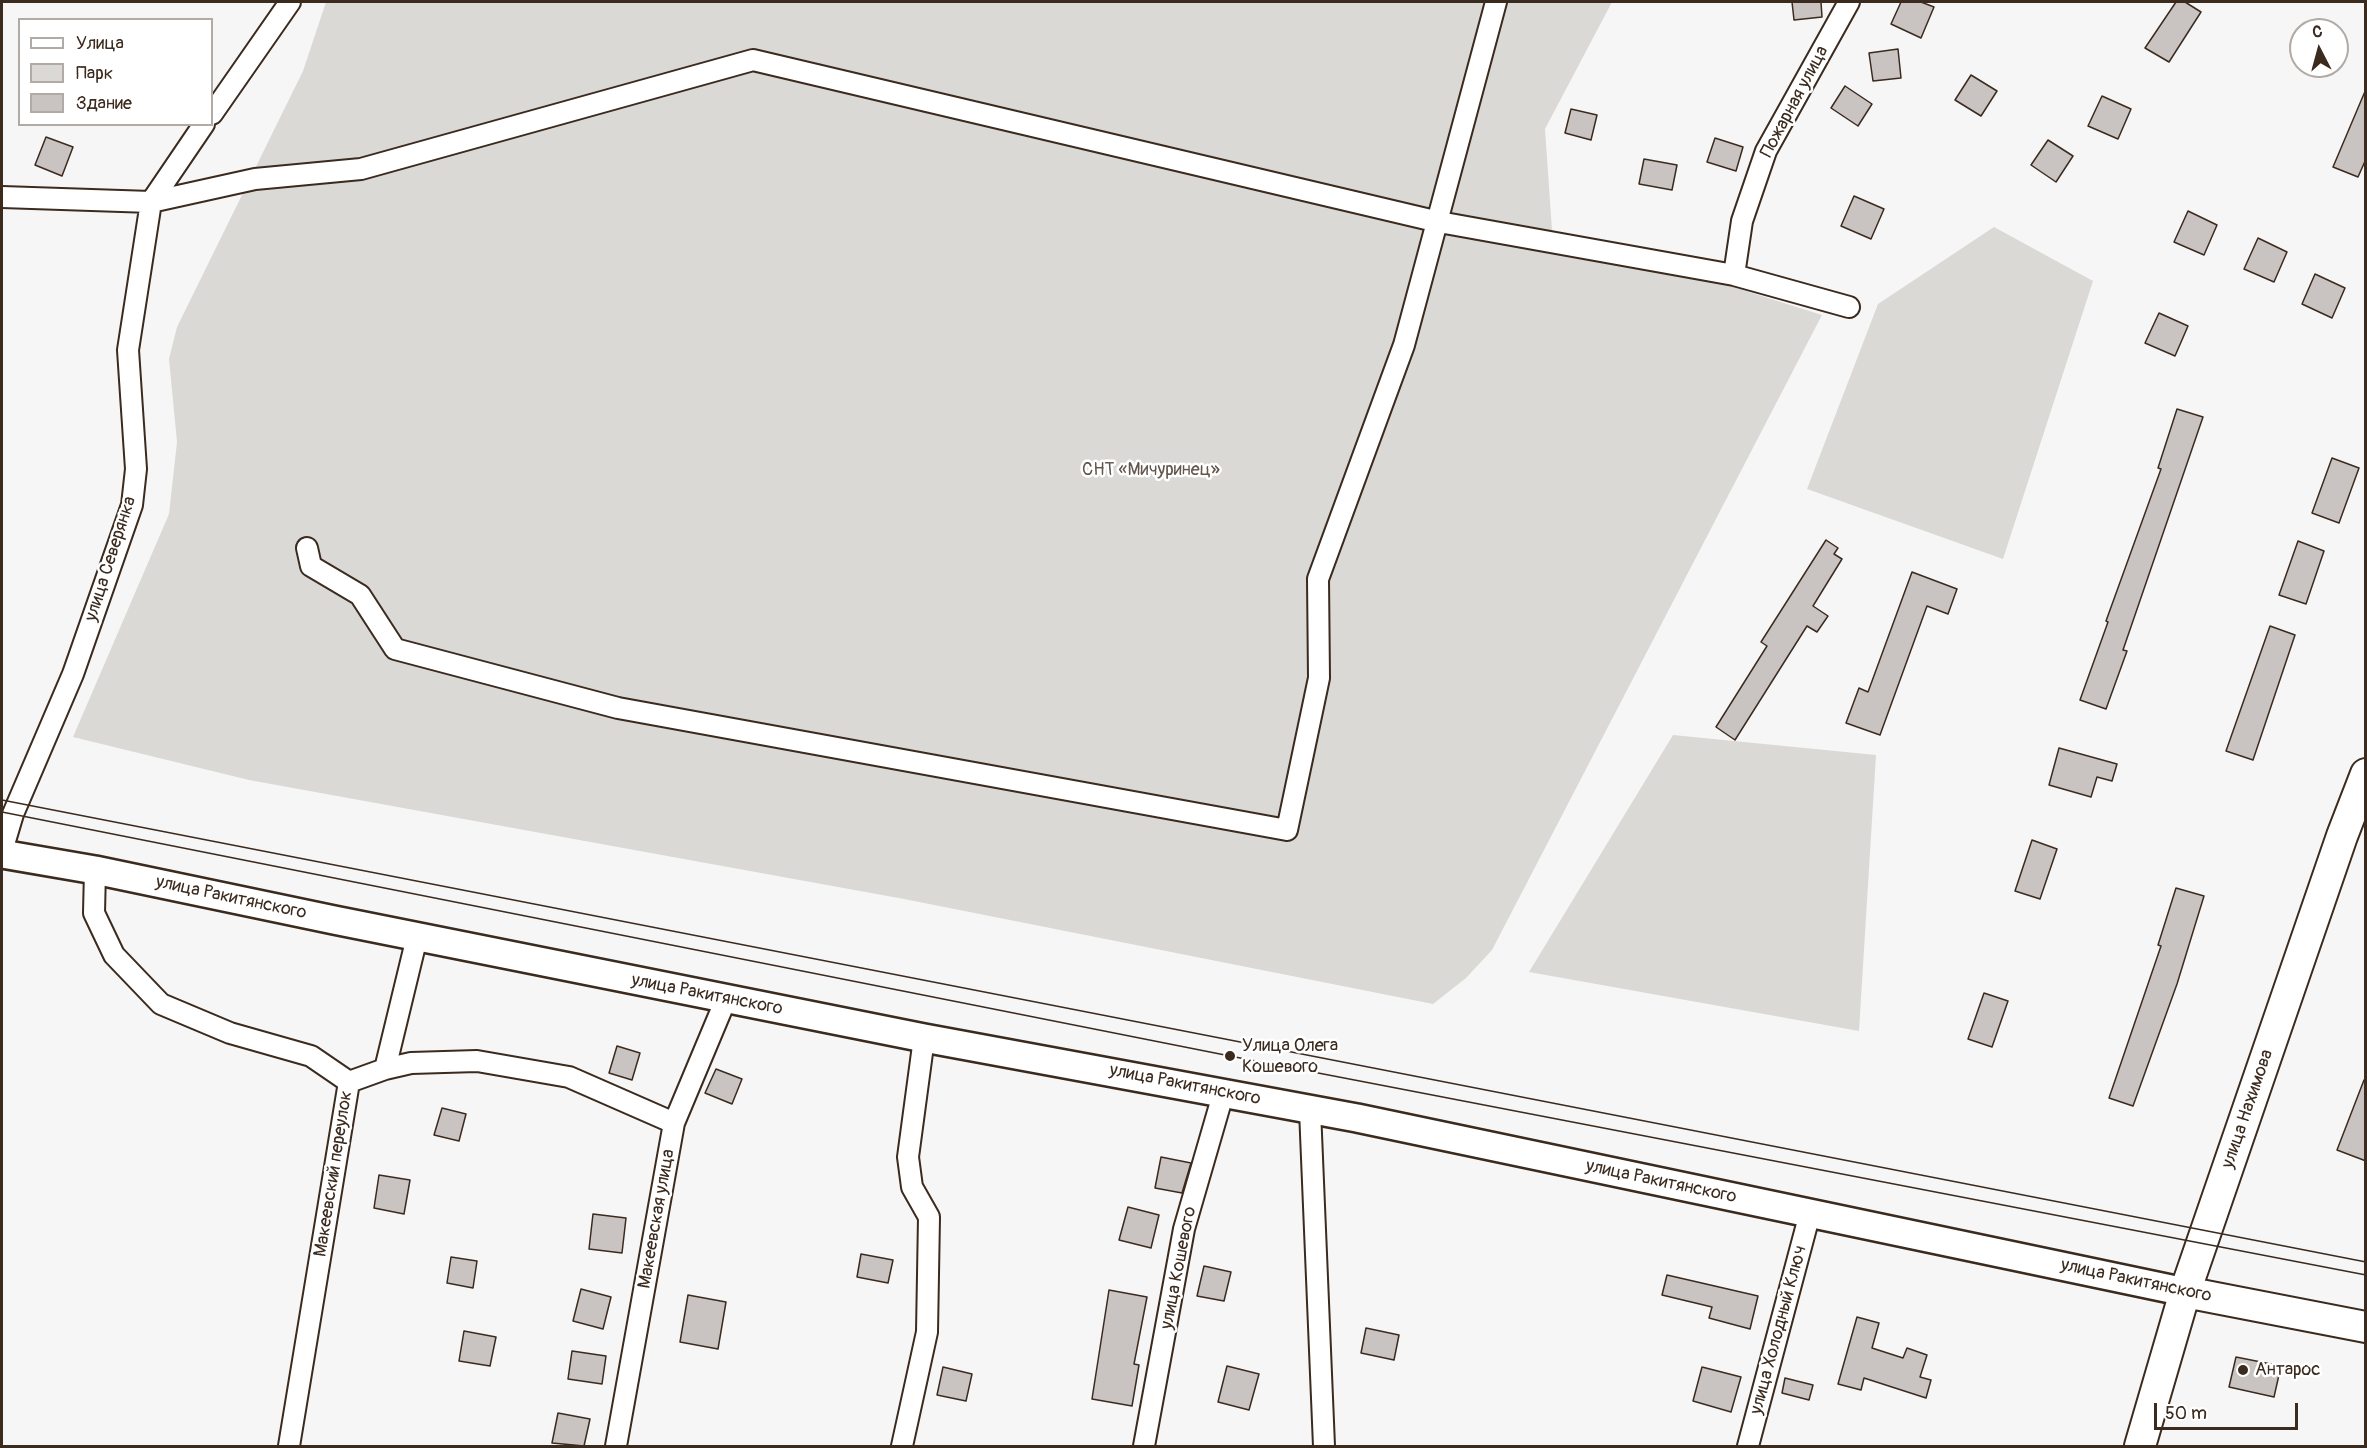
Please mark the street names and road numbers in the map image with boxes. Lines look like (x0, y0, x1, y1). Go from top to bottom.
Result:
street label: Пожарная улица (1757, 42, 1833, 162)
street label: улица Северянка (81, 494, 141, 624)
street label: улица Ракитянского (154, 871, 308, 925)
street label: улица Ракитянского (630, 970, 784, 1020)
street label: улица Нахимова (2218, 1047, 2278, 1171)
street label: улица Ракитянского (1108, 1060, 1262, 1110)
street label: Макеевский переулок (310, 1089, 358, 1259)
street label: Макеевская улица (634, 1148, 680, 1290)
street label: улица Ракитянского (1584, 1155, 1738, 1209)
street label: улица Кошевого (1157, 1205, 1201, 1331)
street label: улица Холодный Ключ (1746, 1243, 1812, 1417)
street label: улица Ракитянского (2059, 1254, 2213, 1308)

